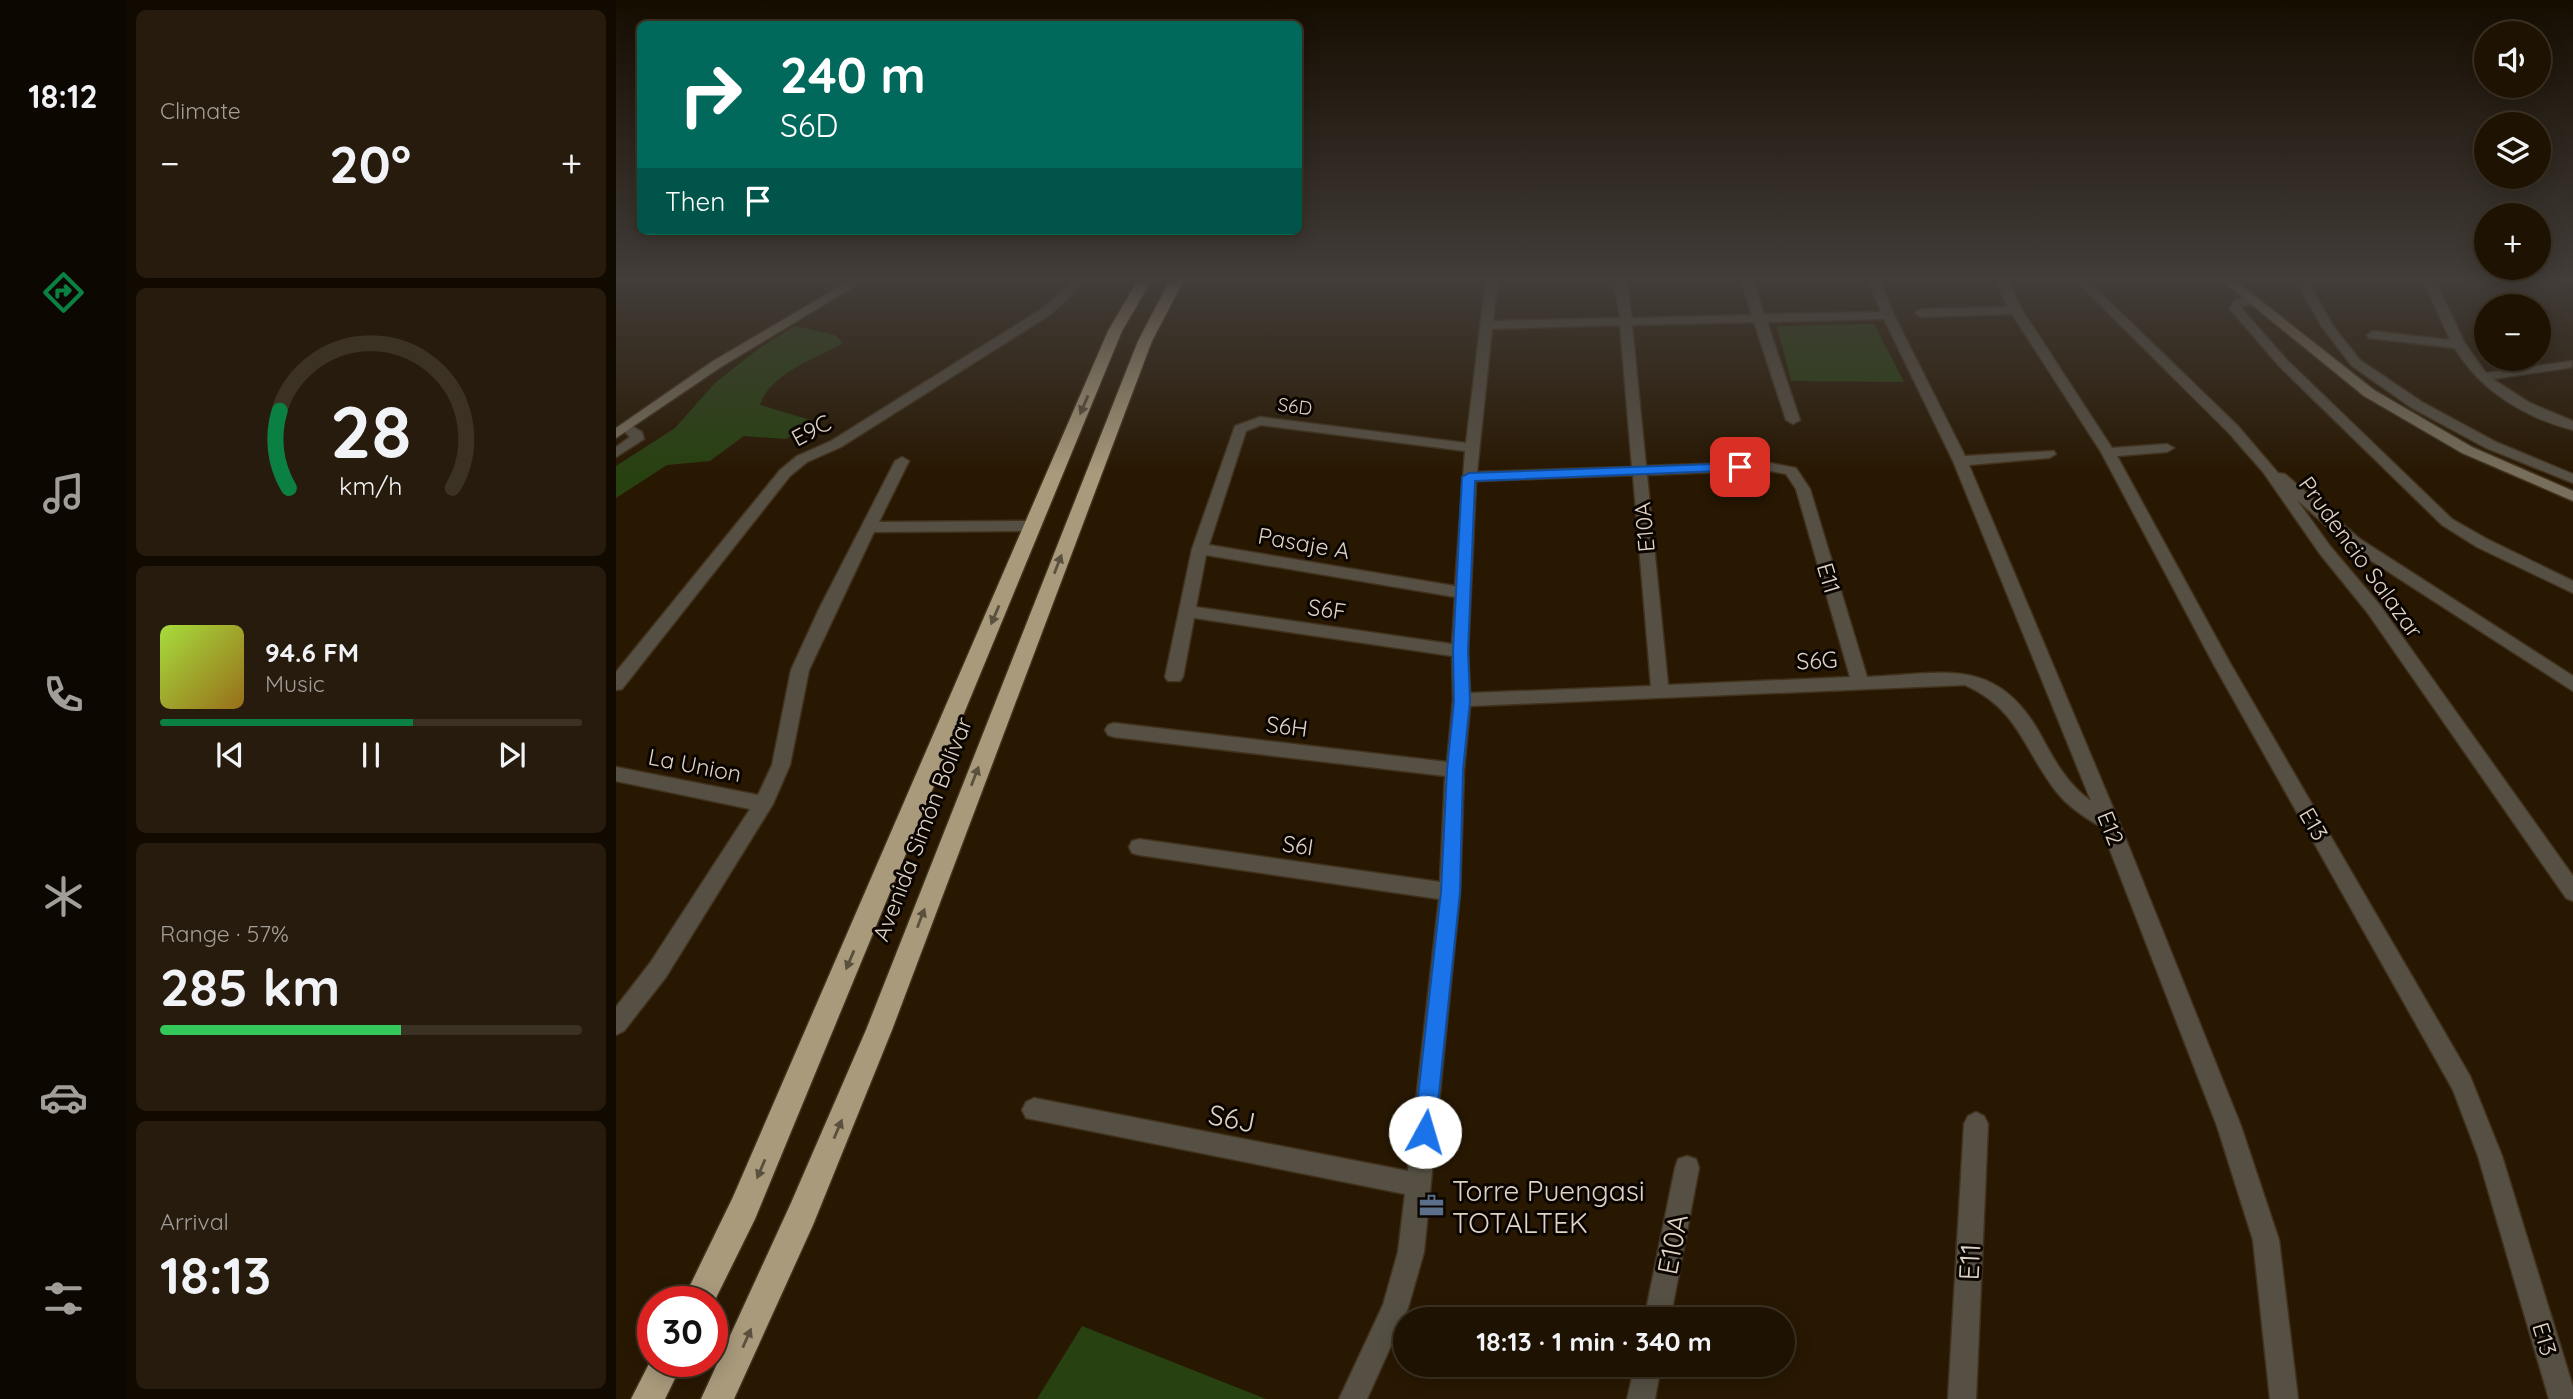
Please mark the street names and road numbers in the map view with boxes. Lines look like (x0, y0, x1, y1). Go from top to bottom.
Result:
street label: S6D (1276, 392, 1314, 420)
street label: E9C (786, 408, 836, 452)
street label: Prudencio Salazar (2293, 470, 2429, 644)
street label: E10A (1627, 501, 1661, 553)
street label: Pasaje A (1256, 521, 1352, 565)
street label: E11 (1811, 559, 1847, 597)
street label: S6F (1306, 592, 1348, 626)
street label: S6G (1796, 644, 1838, 676)
street label: S6H (1264, 709, 1310, 743)
street label: Avenida Simón Bolívar (866, 713, 978, 945)
street label: La Union (646, 742, 744, 788)
street label: E13 (2293, 802, 2335, 846)
street label: E12 (2091, 807, 2131, 849)
street label: S6I (1281, 828, 1315, 862)
street label: S6J (1206, 1096, 1258, 1140)
street label: E10A (1649, 1211, 1695, 1277)
street label: E11 (1951, 1243, 1987, 1281)
street label: E13 (2526, 1319, 2564, 1359)

